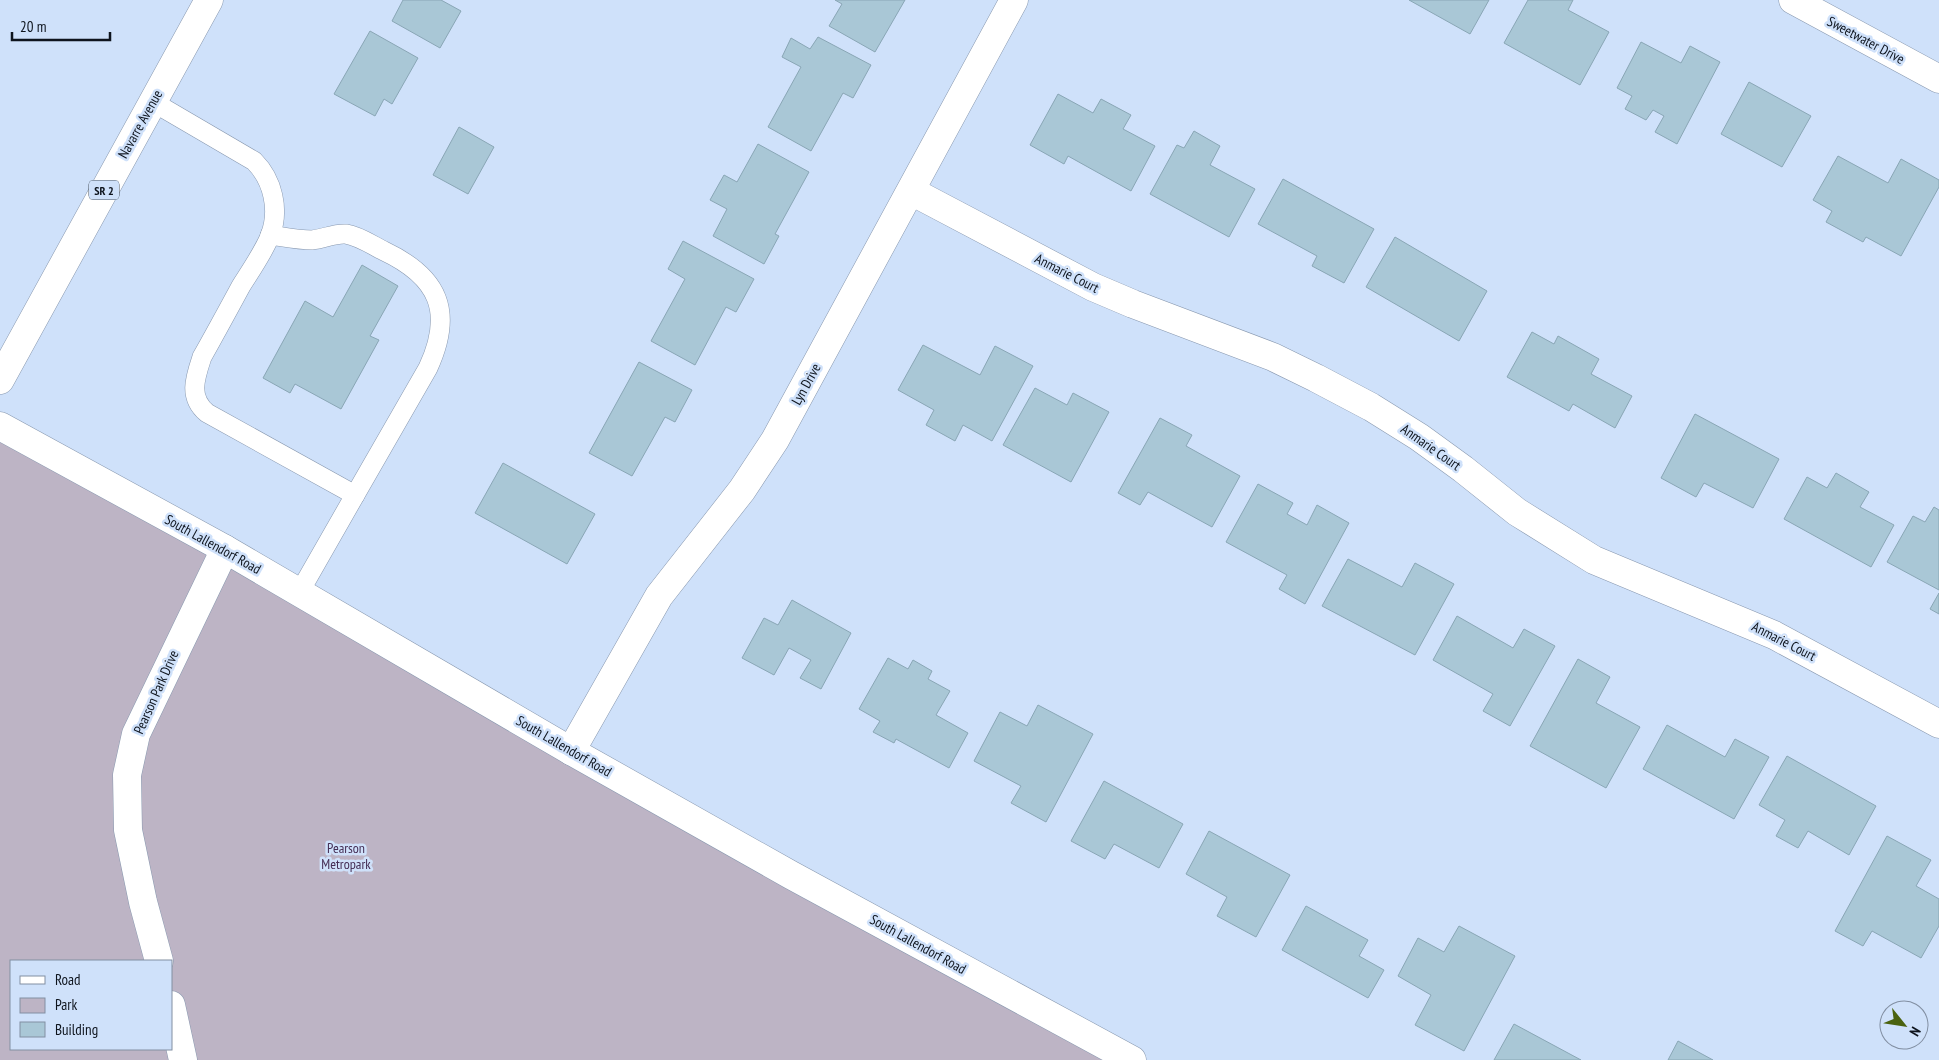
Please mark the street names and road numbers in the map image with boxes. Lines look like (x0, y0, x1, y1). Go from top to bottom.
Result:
street label: Sweetwater Drive (1824, 12, 1908, 68)
street label: Navarre Avenue (114, 86, 166, 161)
road number: SR 2 (89, 180, 119, 200)
street label: Anmarie Court (1032, 249, 1102, 297)
street label: Lyn Drive (787, 360, 825, 408)
street label: Anmarie Court (1397, 420, 1465, 474)
street label: South Lallendorf Road (162, 510, 264, 578)
street label: Anmarie Court (1749, 617, 1819, 665)
street label: Pearson Park Drive (129, 647, 183, 737)
street label: South Lallendorf Road (513, 711, 615, 781)
street label: South Lallendorf Road (867, 910, 969, 978)

